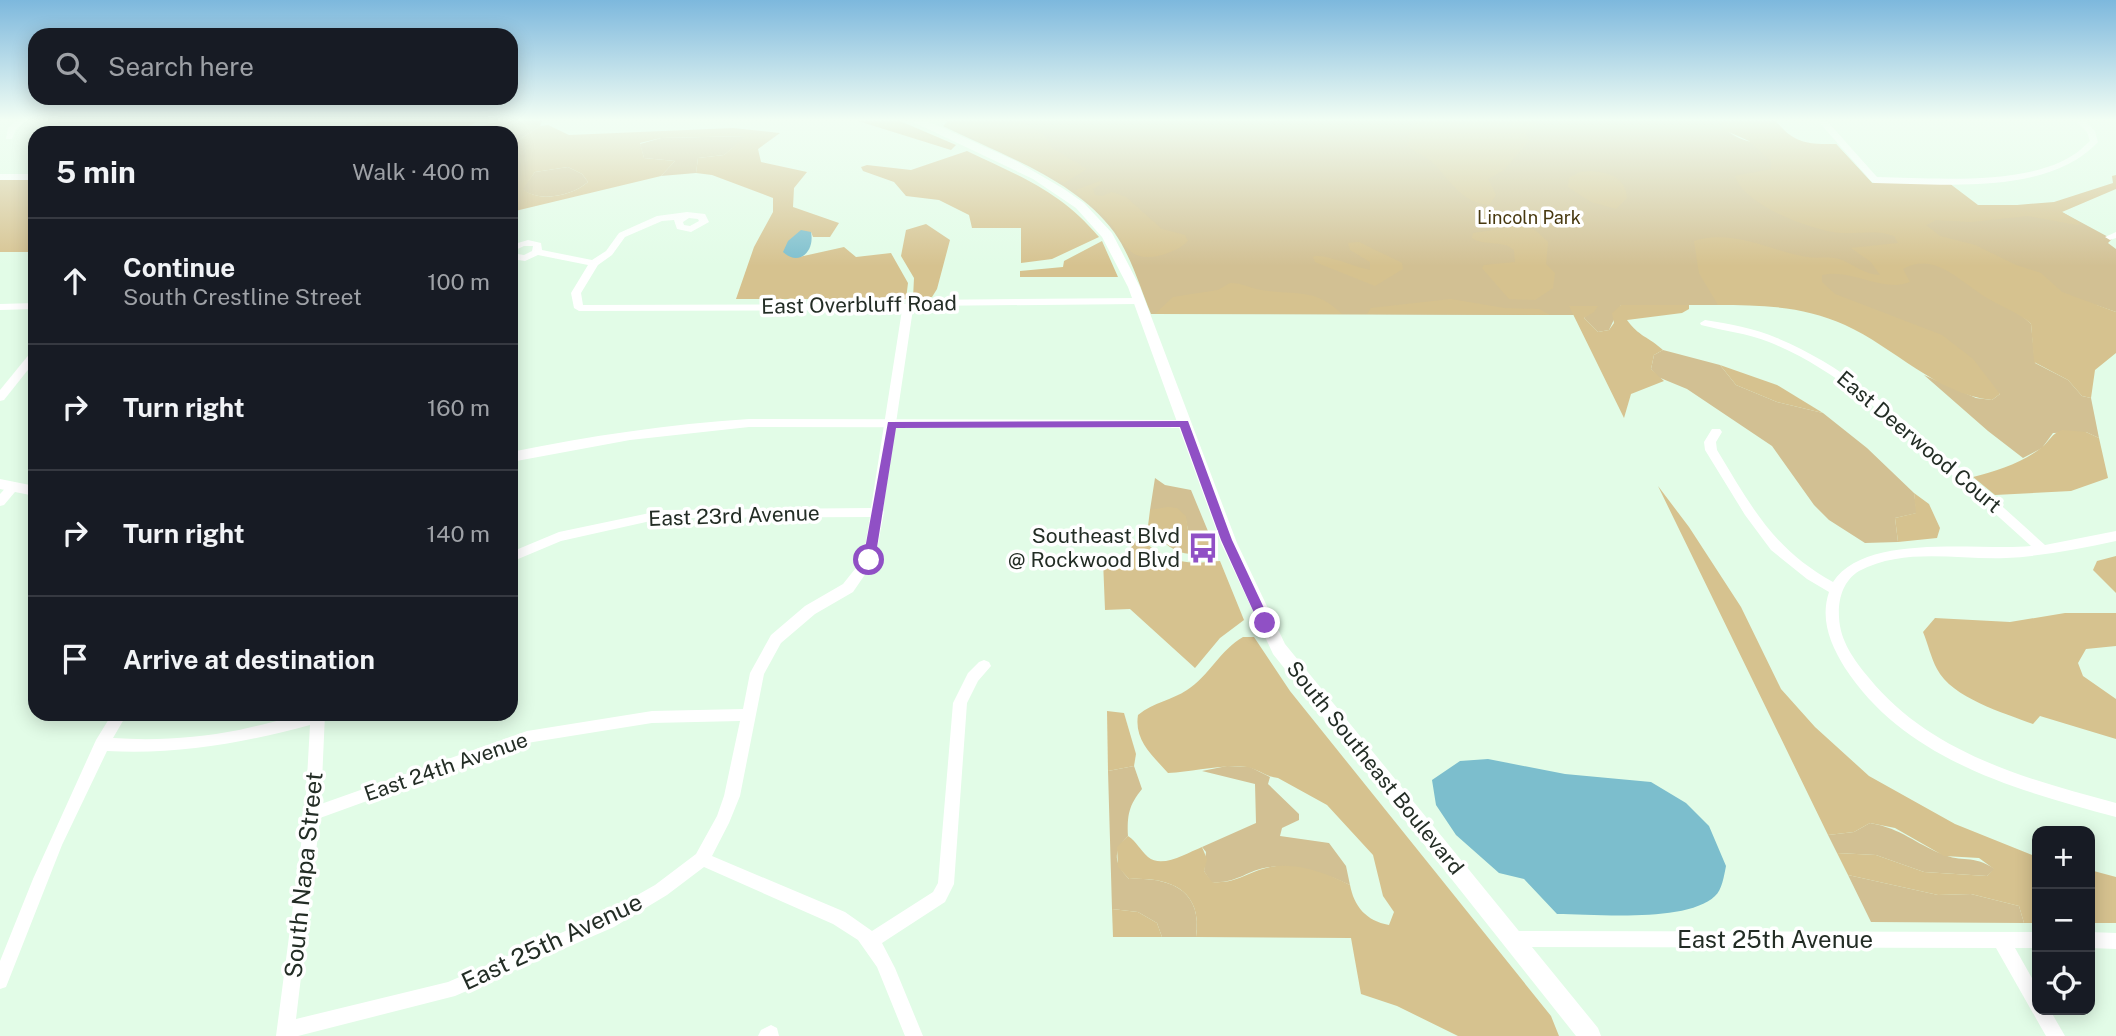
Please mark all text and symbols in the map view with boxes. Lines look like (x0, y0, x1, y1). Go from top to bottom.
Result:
search box (28, 28, 518, 105)
icon: search (52, 48, 90, 86)
text: Search here (108, 51, 254, 82)
text: 5 min (56, 154, 136, 190)
text: Walk · 400 m (352, 158, 490, 185)
park label: Lincoln Park (1477, 207, 1581, 228)
text: Continue (123, 252, 235, 283)
icon: ahead (56, 262, 94, 300)
text: 100 m (427, 268, 490, 295)
text: South Crestline Street (123, 283, 362, 310)
street label: East Overbluff Road (761, 290, 957, 319)
street label: East Deerwood Court (1832, 365, 2007, 518)
icon: right (56, 388, 94, 426)
text: Turn right (123, 392, 245, 423)
text: 160 m (427, 394, 490, 421)
street label: East 23rd Avenue (648, 500, 820, 531)
icon: right (56, 514, 94, 552)
text: Turn right (123, 518, 245, 549)
text: 140 m (427, 520, 490, 547)
place label: Southeast Blvd @ Rockwood Blvd (1008, 523, 1180, 572)
bus stop icon: Southeast Blvd @ Rockwood Blvd (1186, 531, 1220, 565)
route start (853, 544, 884, 575)
route end (1249, 607, 1280, 638)
icon: arrive (56, 640, 94, 678)
text: Arrive at destination (123, 644, 375, 675)
street label: South Southeast Boulevard (1282, 656, 1469, 879)
street label: East 24th Avenue (361, 727, 531, 806)
street label: South Napa Street (278, 770, 328, 979)
map controls (2032, 826, 2095, 1015)
button: + (2032, 826, 2095, 889)
street label: East 25th Avenue (457, 887, 646, 995)
button: − (2032, 889, 2095, 952)
street label: East 25th Avenue (1677, 925, 1873, 953)
button: locate (2032, 952, 2095, 1015)

